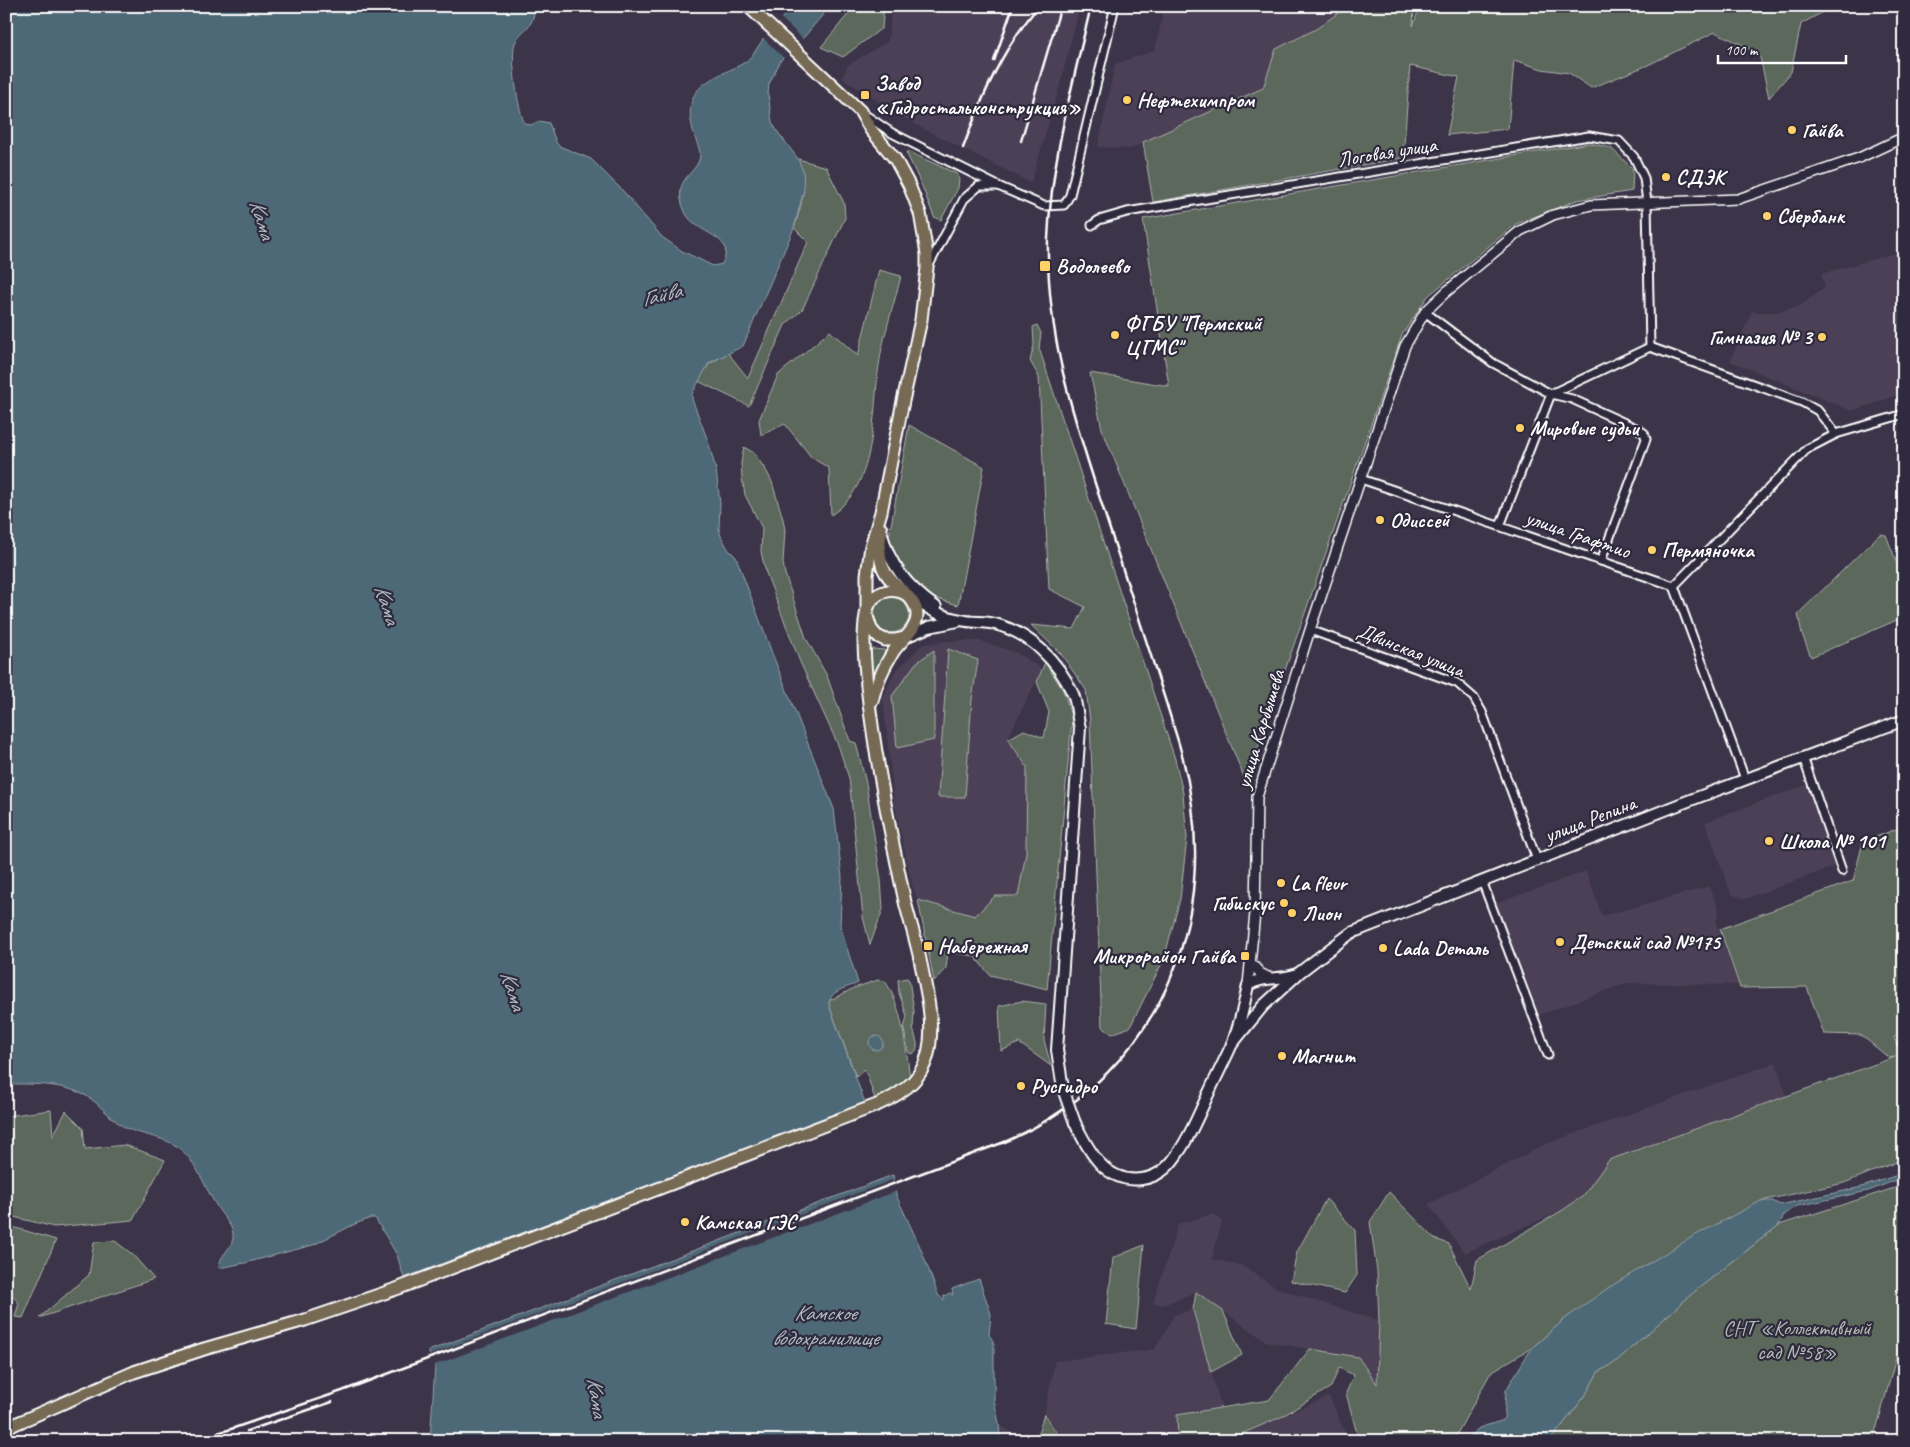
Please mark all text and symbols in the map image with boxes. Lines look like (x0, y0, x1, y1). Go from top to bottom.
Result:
scale bar (1718, 32, 1845, 64)
text: 100 m (1725, 41, 1759, 60)
place label: Завод «Гидростальконструкция» (875, 70, 1081, 121)
place label: Нефтехимпром (1137, 87, 1256, 113)
marker: Завод «Гидростальконструкция» (859, 89, 871, 101)
marker: Нефтехимпром (1121, 94, 1133, 106)
place label: Гайва (1802, 117, 1844, 143)
marker: Гайва (1786, 124, 1798, 136)
street label: Логовая улица (1336, 131, 1440, 173)
place label: СДЭК (1676, 164, 1729, 190)
marker: СДЭК (1660, 171, 1672, 183)
water label: Кама (243, 196, 282, 245)
place label: Сбербанк (1777, 203, 1846, 229)
marker: Сбербанк (1761, 210, 1773, 222)
place label: Водолеево (1056, 253, 1132, 279)
marker: Водолеево (1038, 259, 1052, 273)
water label: Гайва (638, 276, 686, 313)
place label: ФГБУ "Пермский ЦГМС" (1125, 310, 1263, 360)
place label: Гимназия № 3 (1709, 324, 1815, 350)
marker: ФГБУ "Пермский ЦГМС" (1109, 329, 1121, 341)
marker: Гимназия № 3 (1816, 331, 1828, 343)
place label: Мировые судьи (1530, 415, 1640, 442)
marker: Мировые судьи (1514, 422, 1526, 434)
street label: улица Графтио (1520, 503, 1635, 565)
place label: Одиссей (1390, 507, 1452, 533)
marker: Одиссей (1374, 514, 1386, 526)
place label: Пермяночка (1662, 537, 1755, 563)
marker: Пермяночка (1646, 544, 1658, 556)
water label: Кама (368, 581, 407, 630)
street label: Двинская улица (1354, 617, 1470, 684)
street label: улица Карбышева (1229, 665, 1291, 793)
street label: улица Репина (1539, 789, 1642, 849)
place label: Школа № 101 (1779, 828, 1887, 854)
marker: Школа № 101 (1763, 835, 1775, 847)
place label: La fleur (1291, 870, 1349, 896)
marker: La fleur (1275, 877, 1287, 889)
place label: Гибискус (1212, 890, 1275, 916)
marker: Гибискус (1278, 897, 1290, 909)
place label: Лион (1302, 900, 1343, 926)
marker: Лион (1286, 907, 1298, 919)
place label: Детский сад №175 (1570, 929, 1722, 955)
place label: Набережная (938, 933, 1029, 959)
place label: Lada Dеталь (1393, 935, 1490, 961)
marker: Детский сад №175 (1554, 936, 1566, 948)
marker: Набережная (922, 940, 934, 952)
marker: Lada Dеталь (1377, 942, 1389, 954)
place label: Микрорайон Гайва (1093, 943, 1237, 969)
marker: Микрорайон Гайва (1239, 950, 1251, 962)
water label: Кама (494, 967, 533, 1016)
place label: Магнит (1292, 1043, 1357, 1069)
marker: Магнит (1276, 1050, 1288, 1062)
place label: Русгидро (1031, 1073, 1099, 1099)
marker: Русгидро (1015, 1080, 1027, 1092)
place label: Камская ГЭС (695, 1209, 799, 1235)
marker: Камская ГЭС (679, 1216, 691, 1228)
water label: Камское водохранилище (772, 1299, 881, 1352)
park label: СНТ «Коллективный сад №58» (1723, 1315, 1872, 1365)
water label: Кама (580, 1375, 614, 1421)

